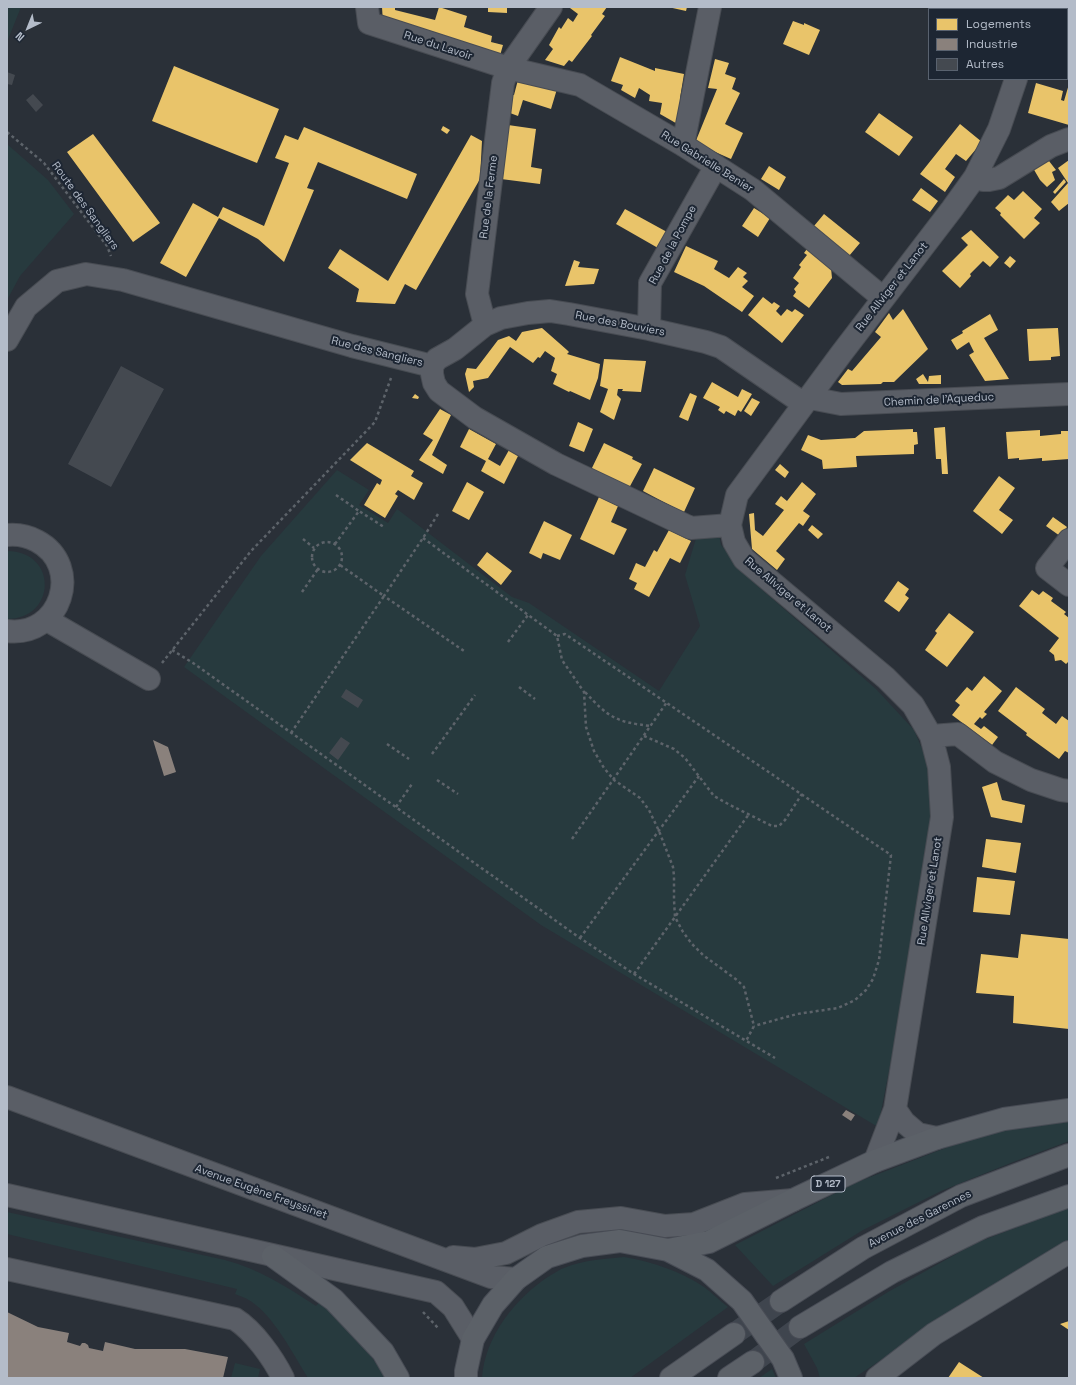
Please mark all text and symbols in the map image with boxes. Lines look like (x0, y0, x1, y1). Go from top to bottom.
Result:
north arrow (8, 8, 48, 48)
legend (928, 8, 1068, 80)
text: Logements (966, 16, 1031, 32)
text: N (12, 29, 27, 44)
street label: Rue du Lavoir (402, 29, 474, 63)
text: Industrie (966, 36, 1018, 52)
text: Autres (966, 56, 1004, 72)
street label: Rue Gabrielle Benier (659, 128, 755, 196)
street label: Rue de la Ferme (477, 155, 501, 239)
street label: Route des Sangliers (49, 159, 121, 253)
street label: Rue de la Pompe (647, 203, 699, 287)
street label: Rue Allviger et Lanot (853, 240, 931, 334)
street label: Rue des Bouviers (574, 309, 666, 339)
street label: Rue des Sangliers (330, 334, 424, 370)
street label: Chemin de l'Aqueduc (883, 391, 995, 409)
street label: Rue Allviger et Lanot (742, 555, 834, 635)
street label: Rue Allviger et Lanot (915, 836, 945, 946)
street label: Avenue Eugène Freyssinet (193, 1162, 329, 1222)
road number: D 127 (811, 1176, 845, 1192)
street label: Avenue des Garennes (866, 1187, 974, 1251)

